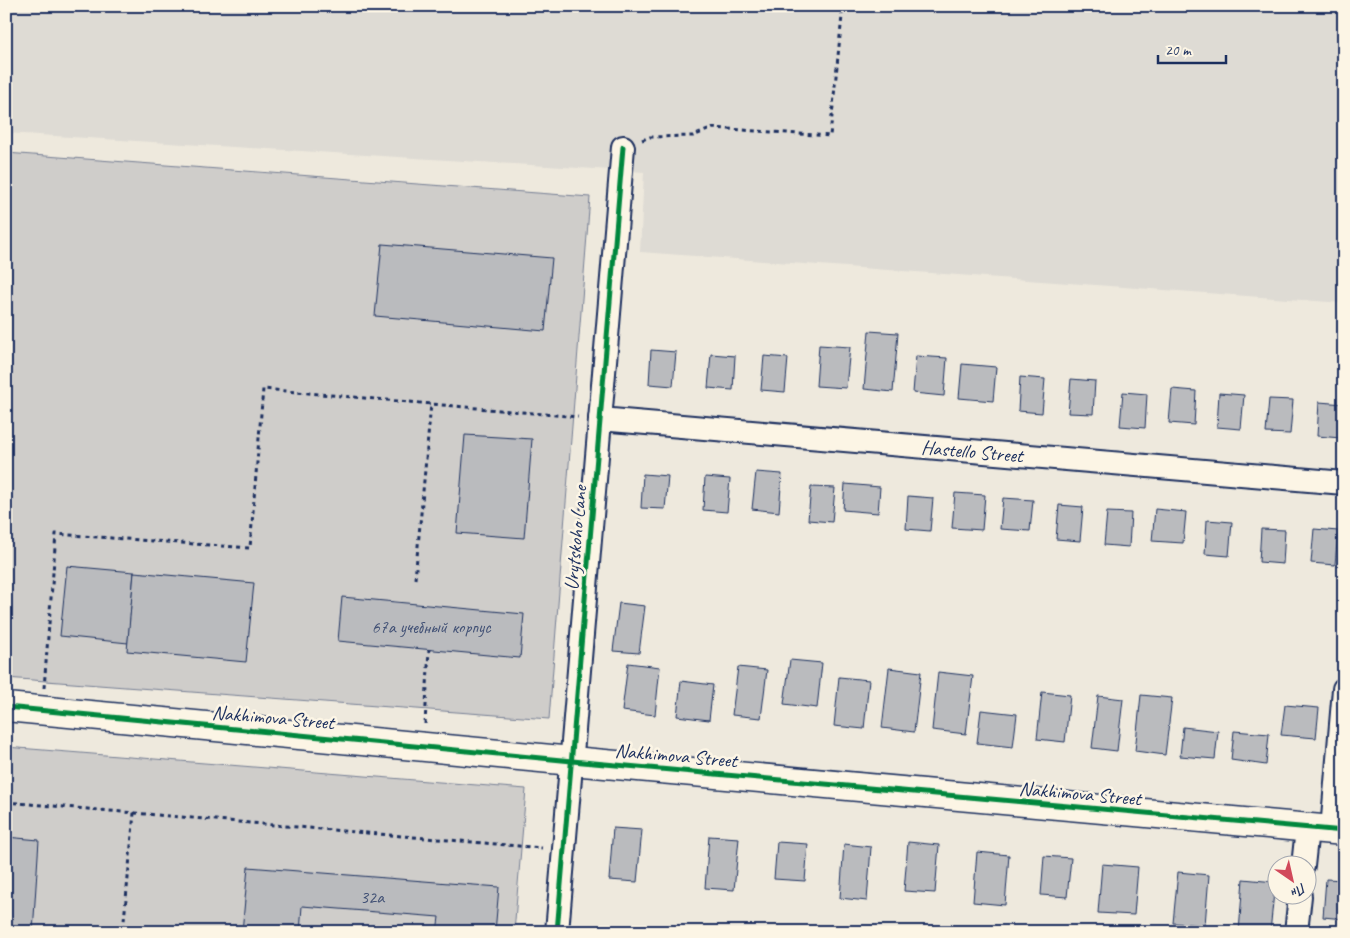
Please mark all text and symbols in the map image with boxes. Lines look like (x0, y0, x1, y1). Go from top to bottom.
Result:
scale bar (1158, 32, 1225, 64)
text: 20 m (1165, 41, 1192, 60)
street label: Hastello Street (920, 435, 1026, 469)
street label: Urytskoho Lane (558, 483, 593, 591)
house number: 67а учебный корпус (371, 616, 492, 638)
street label: Nakhimova Street (211, 700, 337, 735)
street label: Nakhimova Street (614, 738, 740, 773)
street label: Nakhimova Street (1018, 776, 1144, 811)
north arrow (1268, 856, 1318, 906)
text: Пн (1287, 879, 1310, 902)
house number: 32а (360, 886, 385, 908)

